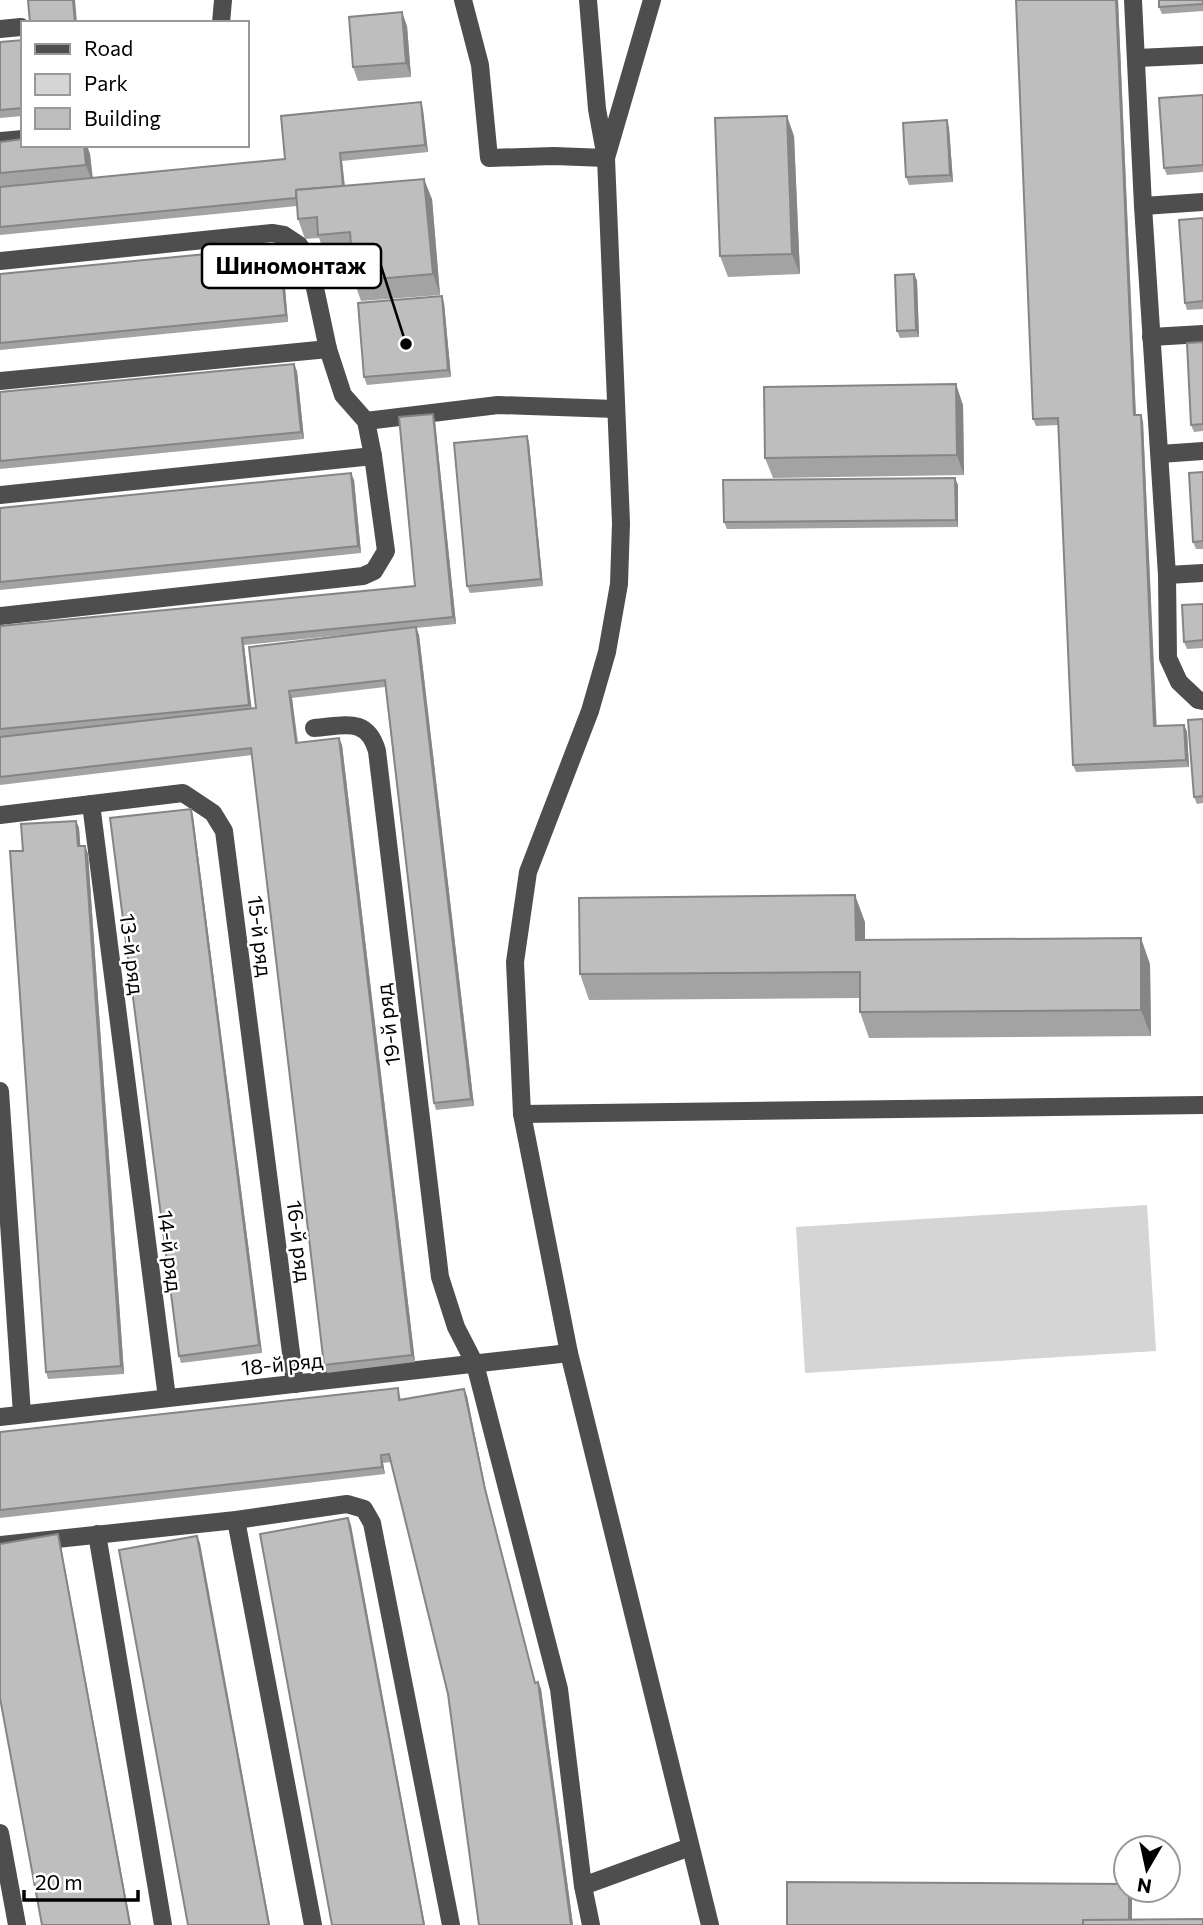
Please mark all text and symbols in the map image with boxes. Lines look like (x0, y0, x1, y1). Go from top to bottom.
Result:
legend (21, 21, 248, 147)
text: Road (84, 35, 133, 60)
text: Park (84, 70, 128, 95)
text: Building (84, 105, 161, 130)
callout: Шиномонтаж (202, 244, 381, 288)
text: Шиномонтаж (215, 251, 367, 279)
street label: 15-й ряд (244, 894, 278, 978)
street label: 13-й ряд (116, 912, 150, 996)
street label: 19-й ряд (370, 983, 404, 1067)
street label: 16-й ряд (283, 1199, 317, 1283)
street label: 14-й ряд (154, 1209, 188, 1293)
street label: 18-й ряд (240, 1346, 324, 1380)
north arrow (1112, 1834, 1182, 1904)
scale bar (24, 1858, 138, 1902)
text: 20 m (35, 1869, 83, 1894)
text: N (1135, 1874, 1153, 1899)

